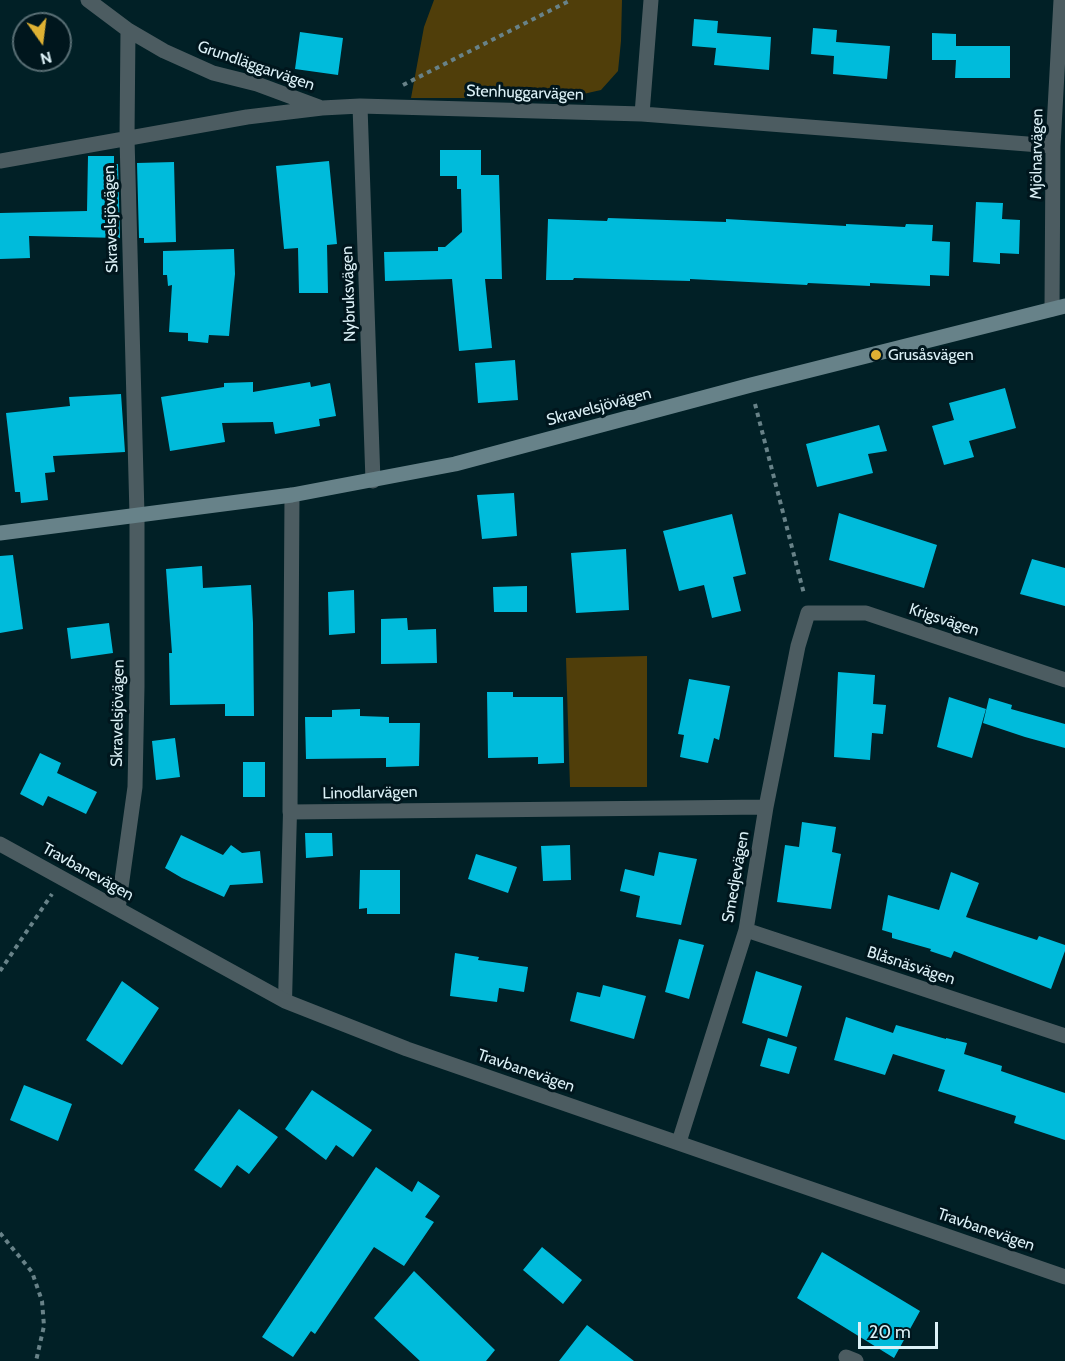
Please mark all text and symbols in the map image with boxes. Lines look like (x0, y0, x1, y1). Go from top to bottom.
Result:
north arrow (12, 12, 72, 72)
street label: Grundläggarvägen (195, 37, 317, 95)
text: N (38, 47, 54, 69)
street label: Stenhuggarvägen (466, 81, 584, 105)
street label: Mjölnarvägen (1027, 108, 1047, 200)
street label: Skravelsjövägen (100, 165, 122, 273)
street label: Nybruksvägen (338, 246, 360, 342)
place label: Grusåsvägen (888, 345, 974, 365)
marker: Grusåsvägen (869, 348, 883, 362)
street label: Skravelsjövägen (545, 384, 653, 430)
street label: Krigsvägen (906, 600, 982, 640)
street label: Skravelsjövägen (107, 659, 129, 767)
street label: Linodlarvägen (322, 783, 418, 803)
street label: Smedjevägen (719, 830, 753, 924)
street label: Travbanevägen (39, 839, 137, 905)
street label: Blåsnäsvägen (865, 943, 957, 989)
street label: Travbanevägen (475, 1045, 577, 1097)
street label: Travbanevägen (935, 1204, 1037, 1256)
scale bar (861, 1310, 940, 1348)
text: 20 m (869, 1321, 911, 1343)

